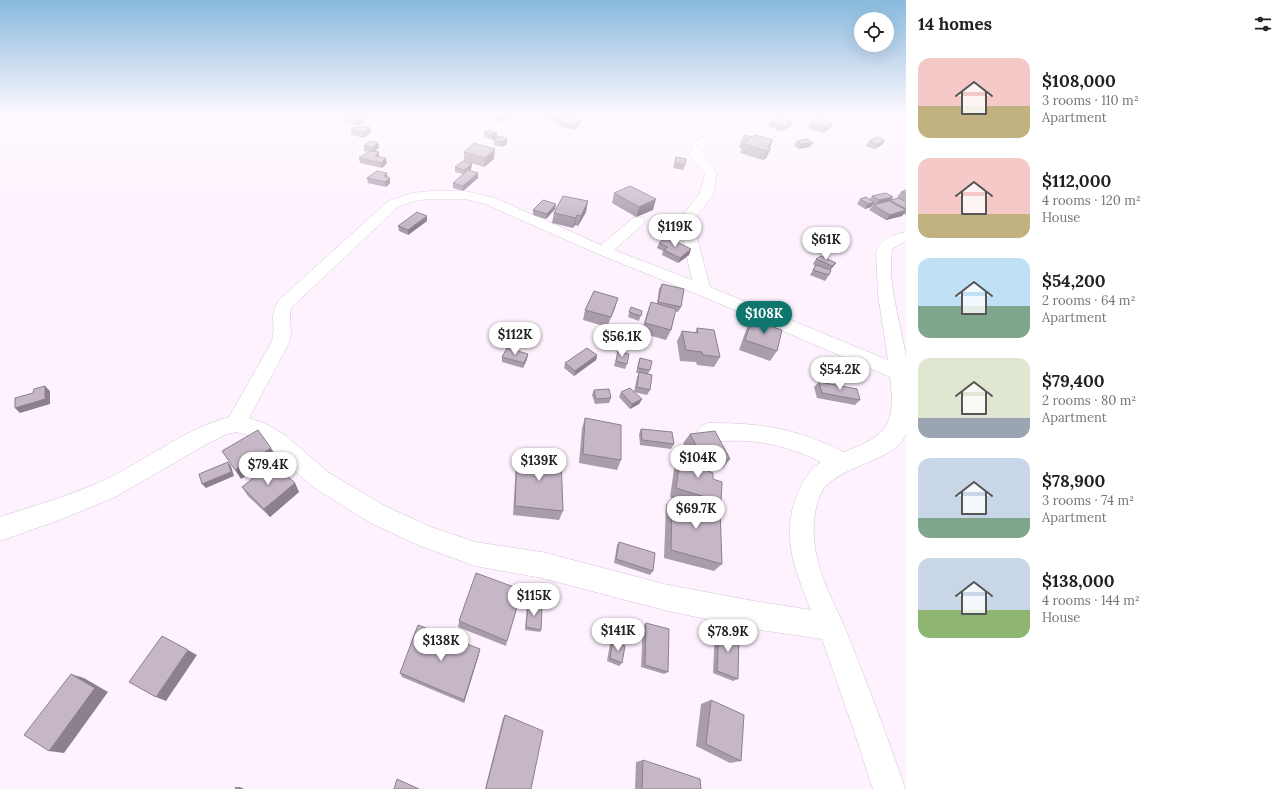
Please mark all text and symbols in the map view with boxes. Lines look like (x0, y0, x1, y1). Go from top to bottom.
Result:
map controls (854, 12, 894, 52)
button: locate (854, 12, 894, 52)
text: 14 homes (918, 13, 992, 35)
icon: filters (1252, 13, 1274, 35)
text: $108,000 (1042, 70, 1116, 92)
icon: home (950, 74, 998, 122)
text: 3 rooms · 110 m² (1042, 92, 1139, 109)
text: Apartment (1042, 109, 1107, 126)
text: $112,000 (1042, 170, 1111, 192)
icon: home (950, 174, 998, 222)
text: 4 rooms · 120 m² (1042, 192, 1141, 209)
text: House (1042, 209, 1080, 226)
pin: $119K (647, 214, 703, 248)
text: $119K (658, 218, 692, 235)
pin: $61K (802, 227, 850, 261)
text: $61K (811, 231, 841, 248)
text: $54,200 (1042, 270, 1106, 292)
icon: home (950, 274, 998, 322)
text: 2 rooms · 64 m² (1042, 292, 1135, 309)
pin: $108K (736, 301, 792, 335)
text: $108K (745, 305, 783, 322)
text: Apartment (1042, 309, 1107, 326)
pin: $112K (487, 322, 543, 356)
pin: $56.1K (589, 324, 655, 358)
text: $112K (498, 326, 532, 343)
text: $56.1K (602, 328, 642, 345)
pin: $54.2K (807, 357, 873, 391)
text: $54.2K (819, 361, 861, 378)
text: $79,400 (1042, 370, 1105, 392)
icon: home (950, 374, 998, 422)
text: 2 rooms · 80 m² (1042, 392, 1136, 409)
text: Apartment (1042, 409, 1107, 426)
pin: $104K (670, 445, 726, 479)
pin: $139K (511, 448, 567, 482)
text: $104K (679, 449, 717, 466)
pin: $79.4K (235, 452, 301, 486)
text: $139K (521, 452, 557, 469)
text: $79.4K (248, 456, 288, 473)
text: $78,900 (1042, 470, 1105, 492)
icon: home (950, 474, 998, 522)
text: 3 rooms · 74 m² (1042, 492, 1134, 509)
pin: $69.7K (663, 496, 729, 530)
text: $69.7K (676, 500, 716, 517)
text: Apartment (1042, 509, 1107, 526)
text: $138,000 (1042, 570, 1115, 592)
icon: home (950, 574, 998, 622)
pin: $115K (506, 583, 562, 617)
text: $115K (517, 587, 551, 604)
text: 4 rooms · 144 m² (1042, 592, 1140, 609)
text: House (1042, 609, 1080, 626)
pin: $141K (590, 618, 646, 652)
pin: $78.9K (695, 619, 761, 653)
text: $141K (601, 622, 635, 639)
text: $78.9K (708, 623, 748, 640)
pin: $138K (413, 628, 469, 662)
text: $138K (423, 632, 459, 649)

